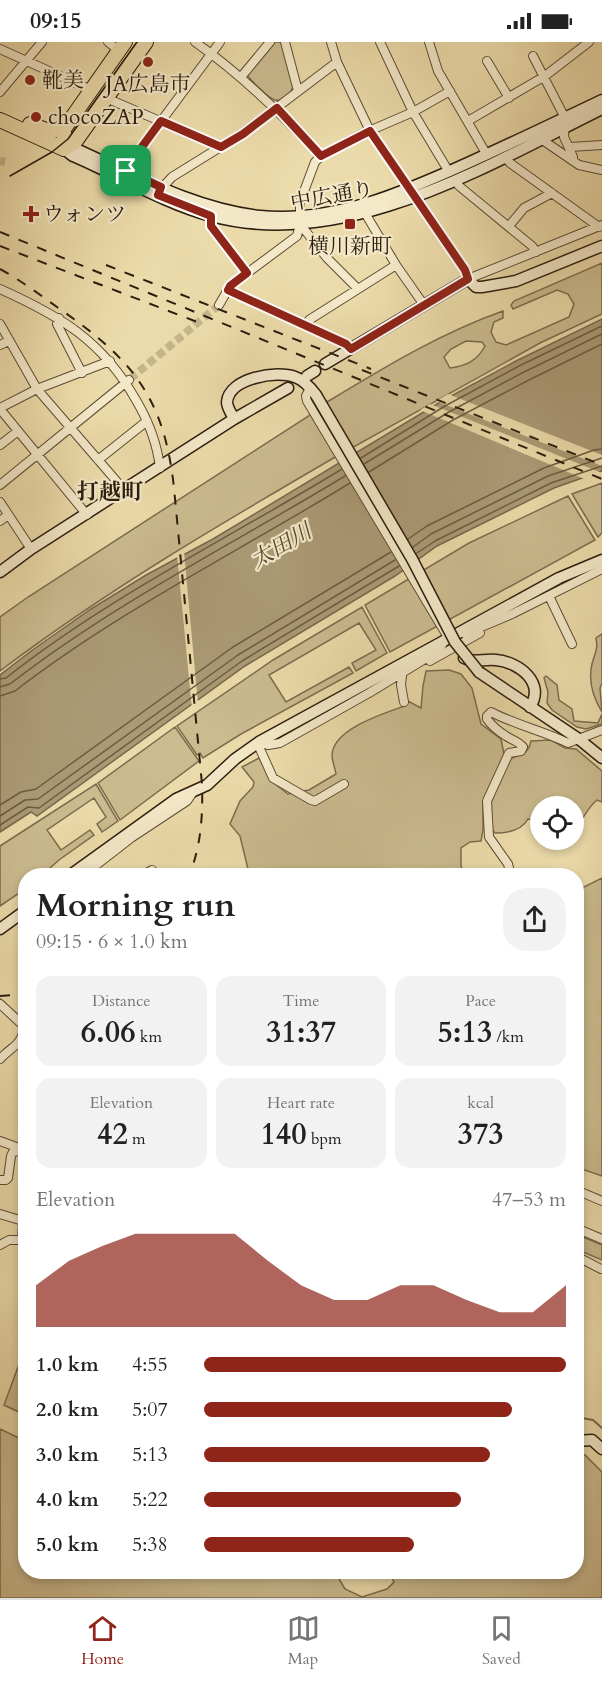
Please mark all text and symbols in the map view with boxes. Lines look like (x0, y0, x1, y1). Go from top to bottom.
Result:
text: 09:15 (30, 6, 81, 36)
marker: JA広島市 (141, 55, 155, 69)
place label: 靴美 (42, 66, 84, 95)
place label: JA広島市 (102, 70, 191, 99)
marker: 靴美 (23, 73, 37, 87)
place label: chocoZAP (48, 103, 144, 132)
marker: chocoZAP (29, 110, 43, 124)
pin (100, 145, 151, 196)
icon: arrive (109, 154, 142, 187)
street label: 中広通り (288, 174, 376, 218)
place label: ウォンツ (43, 200, 126, 229)
marker: ウォンツ (24, 207, 38, 221)
marker: 横川新町 (343, 217, 357, 231)
place label: 横川新町 (308, 232, 392, 261)
district label: 打越町 (77, 477, 143, 507)
water label: 太田川 (245, 516, 319, 575)
map controls (530, 796, 584, 850)
button: locate (530, 796, 584, 850)
text: Morning run (36, 883, 236, 928)
button: share (503, 888, 566, 951)
text: 09:15 · 6 × 1.0 km (36, 928, 188, 955)
text: Distance (92, 990, 151, 1012)
text: Time (282, 990, 320, 1012)
text: Pace (465, 990, 496, 1012)
text: 6.06 (81, 1012, 136, 1053)
text: 31:37 (266, 1012, 336, 1053)
text: 5:13 (437, 1012, 492, 1053)
text: km (136, 1026, 162, 1048)
text: /km (492, 1026, 524, 1048)
text: Elevation (90, 1092, 153, 1114)
text: Heart rate (267, 1092, 335, 1114)
text: kcal (467, 1092, 494, 1114)
text: 42 (97, 1114, 128, 1155)
text: 140 (260, 1114, 307, 1155)
text: 373 (458, 1114, 504, 1155)
text: m (128, 1128, 146, 1150)
text: bpm (307, 1128, 342, 1150)
text: Elevation (36, 1186, 115, 1213)
text: 47–53 m (492, 1186, 566, 1213)
text: 1.0 km (36, 1351, 99, 1378)
text: 4:55 (132, 1351, 168, 1378)
text: 2.0 km (36, 1396, 99, 1423)
text: 5:07 (132, 1396, 168, 1423)
text: 3.0 km (36, 1441, 99, 1468)
text: 5:13 (132, 1441, 168, 1468)
text: 4.0 km (36, 1486, 99, 1513)
text: 5:22 (132, 1486, 168, 1513)
text: 5.0 km (36, 1531, 99, 1558)
text: 5:38 (132, 1531, 168, 1558)
tab: Home (81, 1612, 124, 1670)
tab: Map (287, 1612, 320, 1670)
tab: Saved (482, 1612, 521, 1670)

